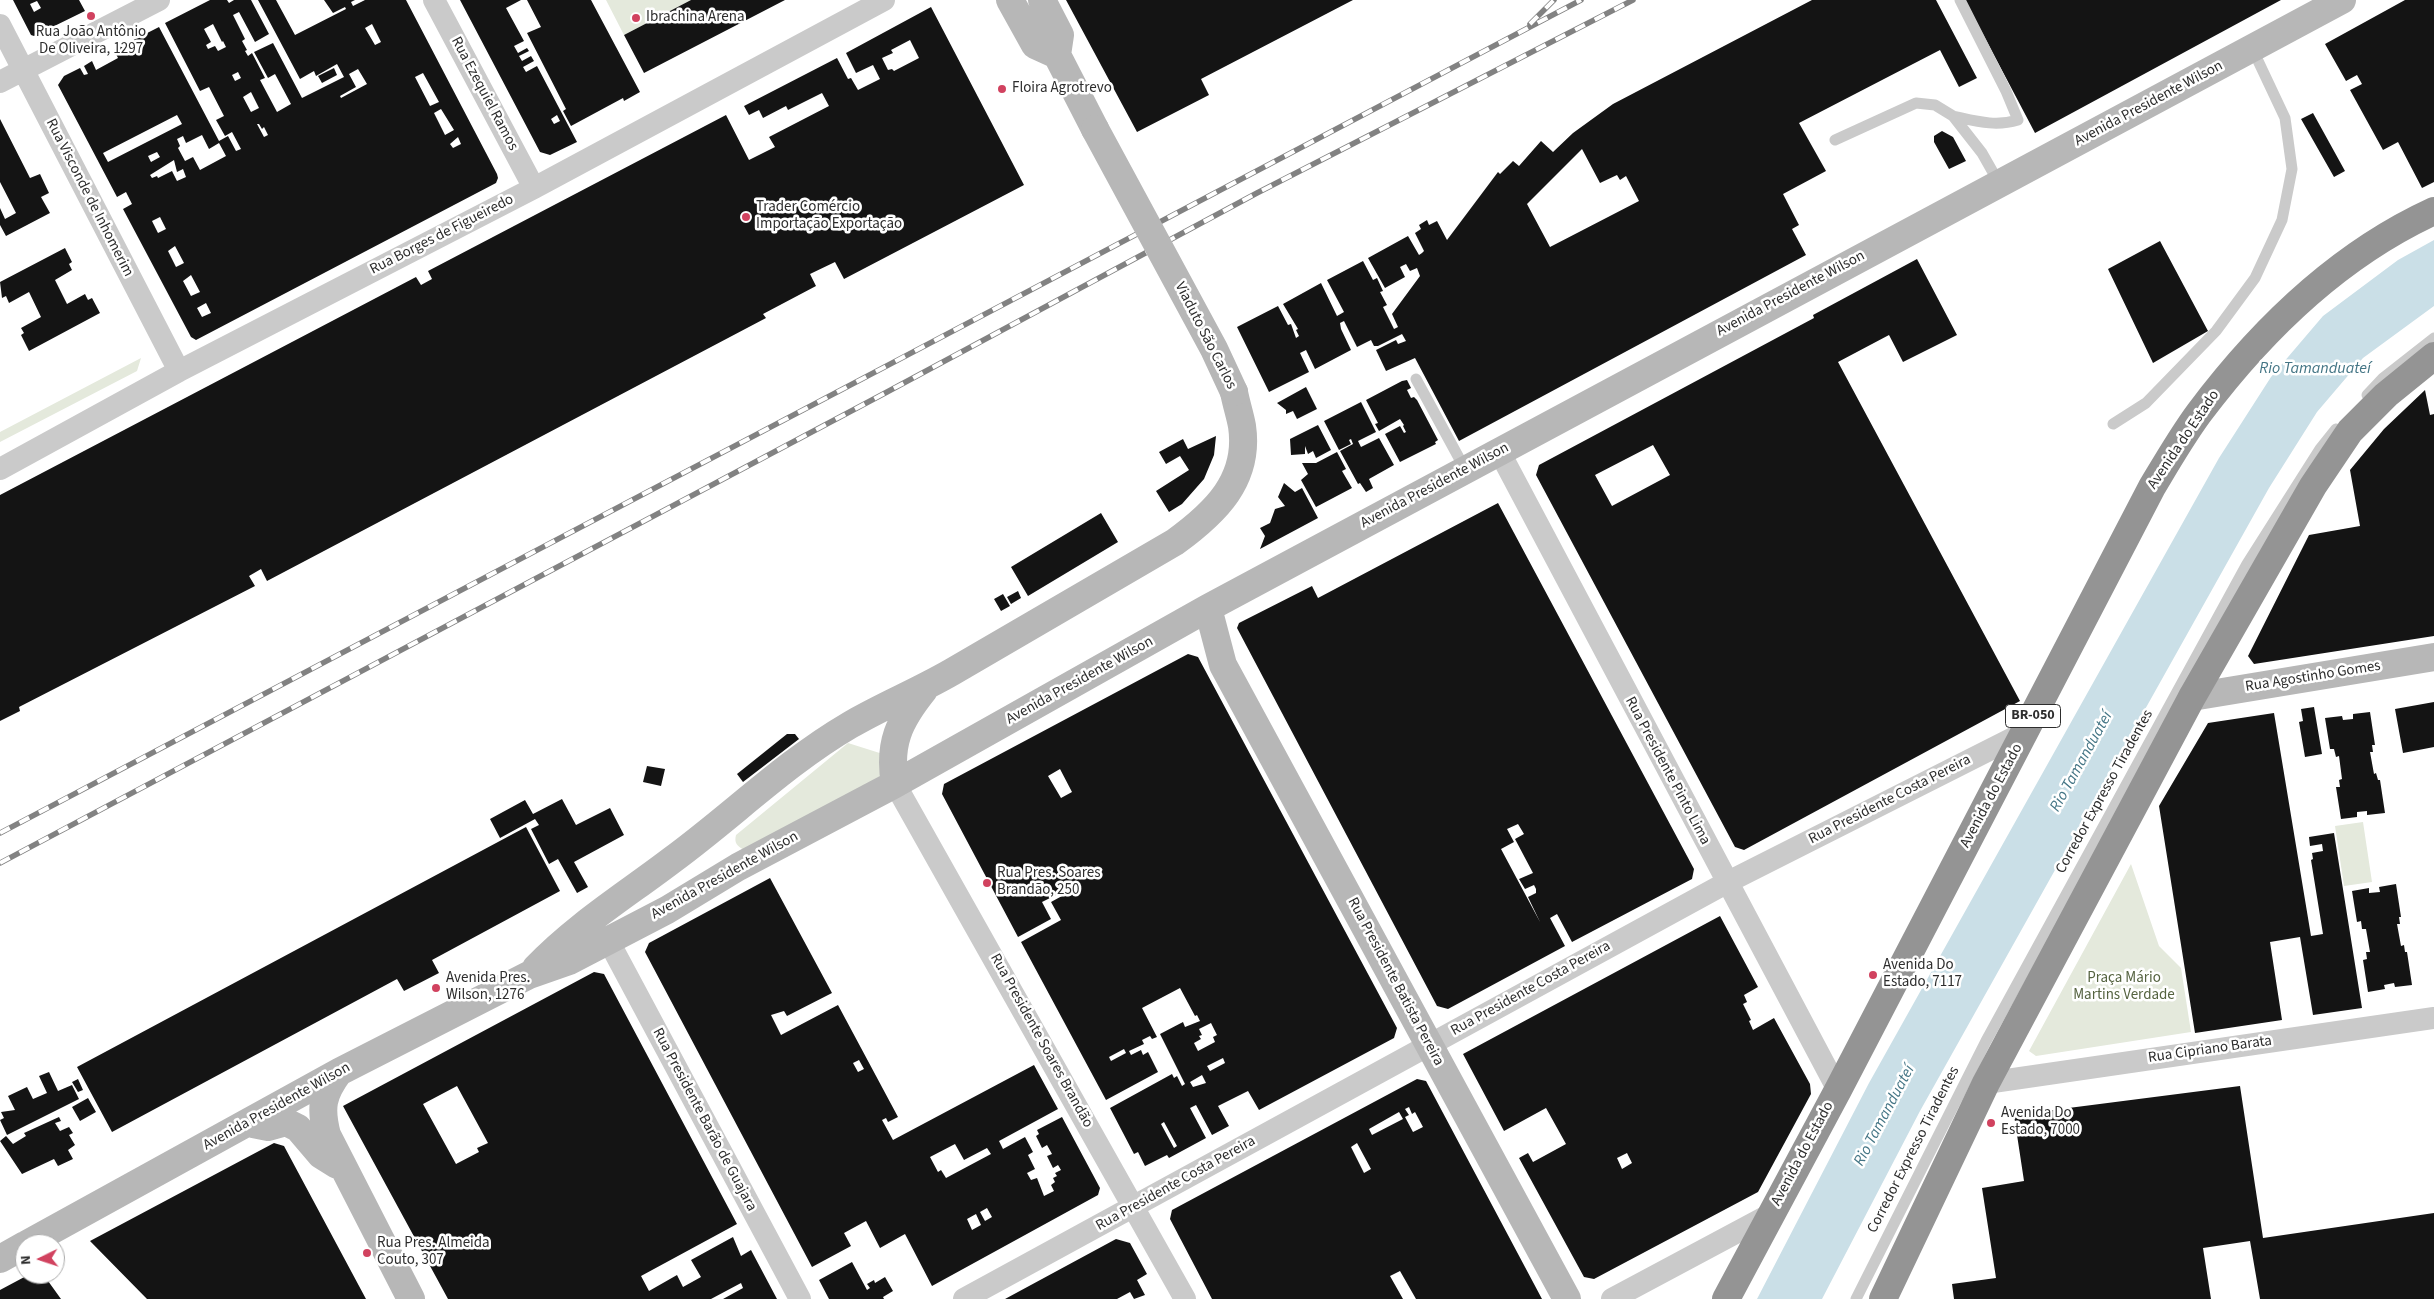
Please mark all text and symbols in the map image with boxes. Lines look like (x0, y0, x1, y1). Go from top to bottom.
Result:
place label: Ibrachina Arena (646, 9, 745, 27)
marker: Rua João Antônio De Oliveira, 1297 (85, 10, 97, 22)
marker: Ibrachina Arena (630, 12, 642, 24)
place label: Rua João Antônio De Oliveira, 1297 (36, 24, 146, 59)
street label: Rua Ezequiel Ramos (446, 34, 522, 154)
street label: Avenida Presidente Wilson (2072, 57, 2226, 151)
place label: Floira Agrotrevo (1012, 80, 1112, 98)
marker: Floira Agrotrevo (996, 83, 1008, 95)
street label: Rua Visconde de Inhomerim (41, 116, 137, 280)
street label: Rua Borges de Figueiredo (367, 191, 517, 279)
place label: Trader Comércio Importação Exportação (756, 199, 902, 234)
marker: Trader Comércio Importação Exportação (740, 211, 752, 223)
street label: Avenida Presidente Wilson (1714, 247, 1868, 341)
street label: Viaduto São Carlos (1170, 279, 1240, 393)
water label: Rio Tamanduateí (2259, 359, 2371, 379)
street label: Avenida do Estado (2144, 387, 2224, 493)
street label: Avenida Presidente Wilson (1358, 439, 1512, 533)
street label: Avenida Presidente Wilson (1003, 633, 1157, 729)
street label: Rua Agostinho Gomes (2244, 657, 2382, 697)
street label: Rua Presidente Pinto Lima (1620, 694, 1714, 848)
road number: BR-050 (2006, 704, 2060, 728)
street label: Corredor Expresso Tiradentes (2052, 707, 2158, 877)
water label: Rio Tamanduateí (2047, 709, 2117, 815)
street label: Avenida do Estado (1957, 741, 2027, 851)
street label: Rua Presidente Costa Pereira (1806, 751, 1974, 849)
street label: Avenida Presidente Wilson (648, 828, 802, 924)
place label: Rua Pres. Soares Brandão, 250 (997, 865, 1101, 900)
marker: Rua Pres. Soares Brandão, 250 (981, 877, 993, 889)
street label: Rua Presidente Batista Pereira (1343, 895, 1447, 1069)
street label: Rua Presidente Costa Pereira (1448, 938, 1614, 1040)
street label: Rua Presidente Soares Brandão (986, 951, 1096, 1131)
place label: Avenida Do Estado, 7117 (1883, 957, 1962, 992)
marker: Avenida Do Estado, 7117 (1867, 969, 1879, 981)
place label: Avenida Pres. Wilson, 1276 (446, 970, 530, 1005)
park label: Praça Mário Martins Verdade (2073, 970, 2175, 1005)
marker: Avenida Pres. Wilson, 1276 (430, 982, 442, 994)
street label: Rua Presidente Barão de Guajara (648, 1025, 760, 1215)
street label: Rua Cipriano Barata (2147, 1032, 2273, 1068)
street label: Avenida Presidente Wilson (200, 1059, 354, 1155)
water label: Rio Tamanduateí (1850, 1062, 1920, 1170)
street label: Corredor Expresso Tiradentes (1864, 1064, 1964, 1236)
street label: Avenida do Estado (1768, 1099, 1838, 1209)
place label: Avenida Do Estado, 7000 (2001, 1105, 2080, 1140)
marker: Avenida Do Estado, 7000 (1985, 1117, 1997, 1129)
street label: Rua Presidente Costa Pereira (1093, 1133, 1259, 1235)
north arrow (15, 1234, 65, 1284)
place label: Rua Pres. Almeida Couto, 307 (377, 1235, 490, 1270)
marker: Rua Pres. Almeida Couto, 307 (361, 1247, 373, 1259)
text: N (16, 1255, 36, 1265)

